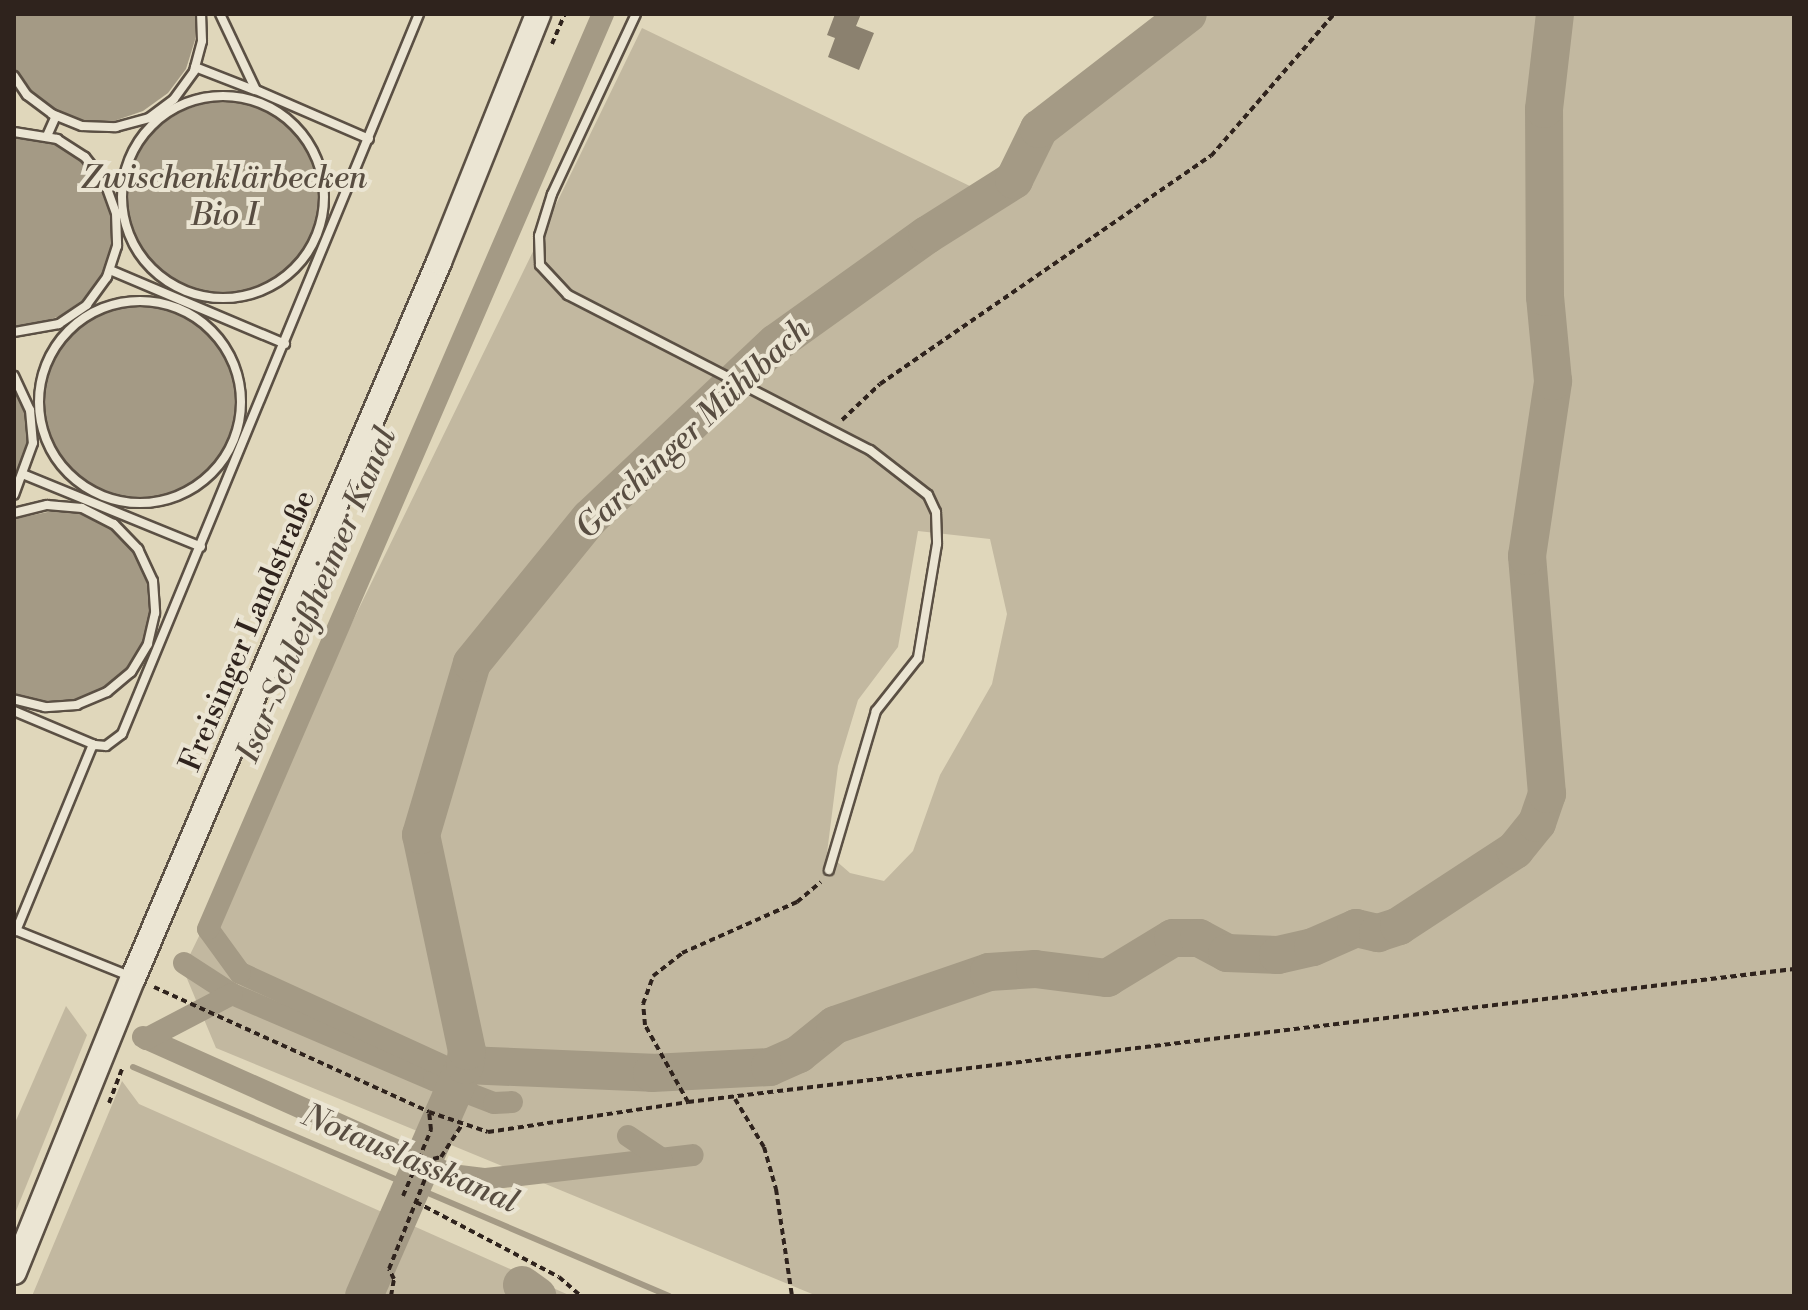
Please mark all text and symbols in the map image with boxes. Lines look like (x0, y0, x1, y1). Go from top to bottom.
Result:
water label: Zwischenklärbecken Bio I (81, 160, 367, 235)
water label: Garchinger Mühlbach (568, 310, 818, 548)
water label: Isar-Schleißheimer Kanal (229, 422, 405, 768)
street label: Freisinger Landstraße (173, 485, 323, 777)
water label: Notauslasskanal (296, 1096, 524, 1222)

